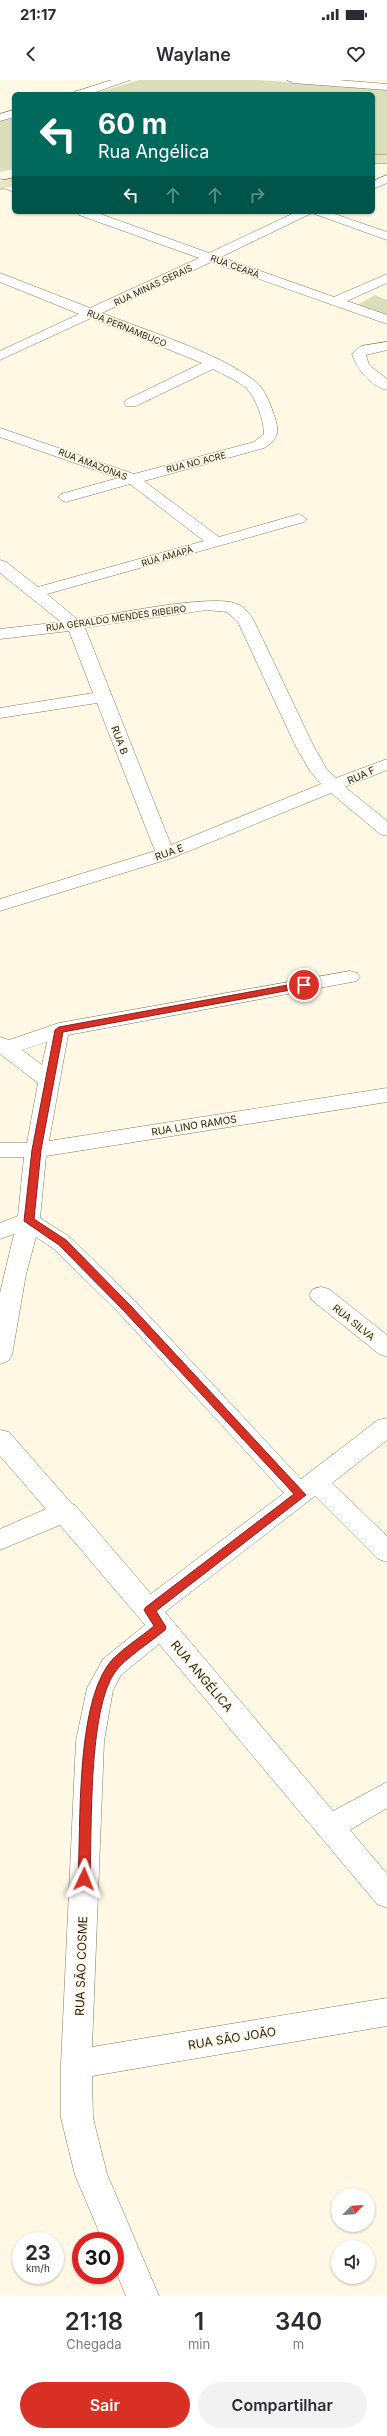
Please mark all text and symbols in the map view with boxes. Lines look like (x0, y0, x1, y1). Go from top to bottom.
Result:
text: 21:17 (20, 5, 56, 24)
icon: back (20, 43, 42, 65)
icon: heart (345, 43, 367, 65)
text: Waylane (156, 44, 231, 65)
text: 60 m (98, 107, 167, 141)
icon: left (32, 108, 84, 160)
text: Rua Angélica (98, 141, 209, 162)
icon: left (120, 184, 142, 206)
icon: ahead (162, 184, 184, 206)
icon: ahead (204, 184, 226, 206)
icon: right (246, 184, 268, 206)
street label: RUA CEARÁ (209, 252, 261, 280)
street label: RUA MINAS GERAIS (112, 262, 194, 308)
street label: RUA PERNAMBUCO (85, 307, 169, 349)
street label: RUA AMAZONAS (57, 446, 129, 482)
street label: RUA NO ACRE (165, 449, 227, 475)
street label: RUA AMAPÁ (140, 543, 194, 569)
street label: RUA GERALDO MENDES RIBEIRO (45, 603, 187, 633)
street label: RUA B (109, 724, 131, 756)
street label: RUA F (345, 764, 377, 786)
street label: RUA E (153, 841, 185, 863)
pin (287, 968, 321, 1002)
icon: arrive (293, 974, 315, 996)
street label: RUA LINO RAMOS (151, 1112, 237, 1138)
street label: RUA SILVA (331, 1301, 378, 1343)
street label: RUA ANGÉLICA (168, 1637, 236, 1715)
position arrow (63, 1858, 105, 1900)
street label: RUA SÃO COSME (72, 1916, 90, 2016)
street label: RUA SÃO JOÃO (187, 2024, 277, 2052)
north arrow (331, 2188, 375, 2232)
map controls (331, 2188, 375, 2284)
speed limit sign: 30 (72, 2232, 124, 2284)
button: sound (331, 2240, 375, 2284)
text: 23 (25, 2241, 51, 2265)
text: km/h (26, 2262, 50, 2274)
text: 21:18 (65, 2307, 123, 2336)
text: 1 (194, 2307, 204, 2336)
text: 340 (275, 2307, 322, 2336)
text: Chegada (66, 2336, 122, 2352)
text: min (188, 2336, 210, 2352)
text: m (293, 2336, 304, 2352)
button: Sair (20, 2382, 190, 2428)
button: Compartilhar (198, 2382, 367, 2428)

